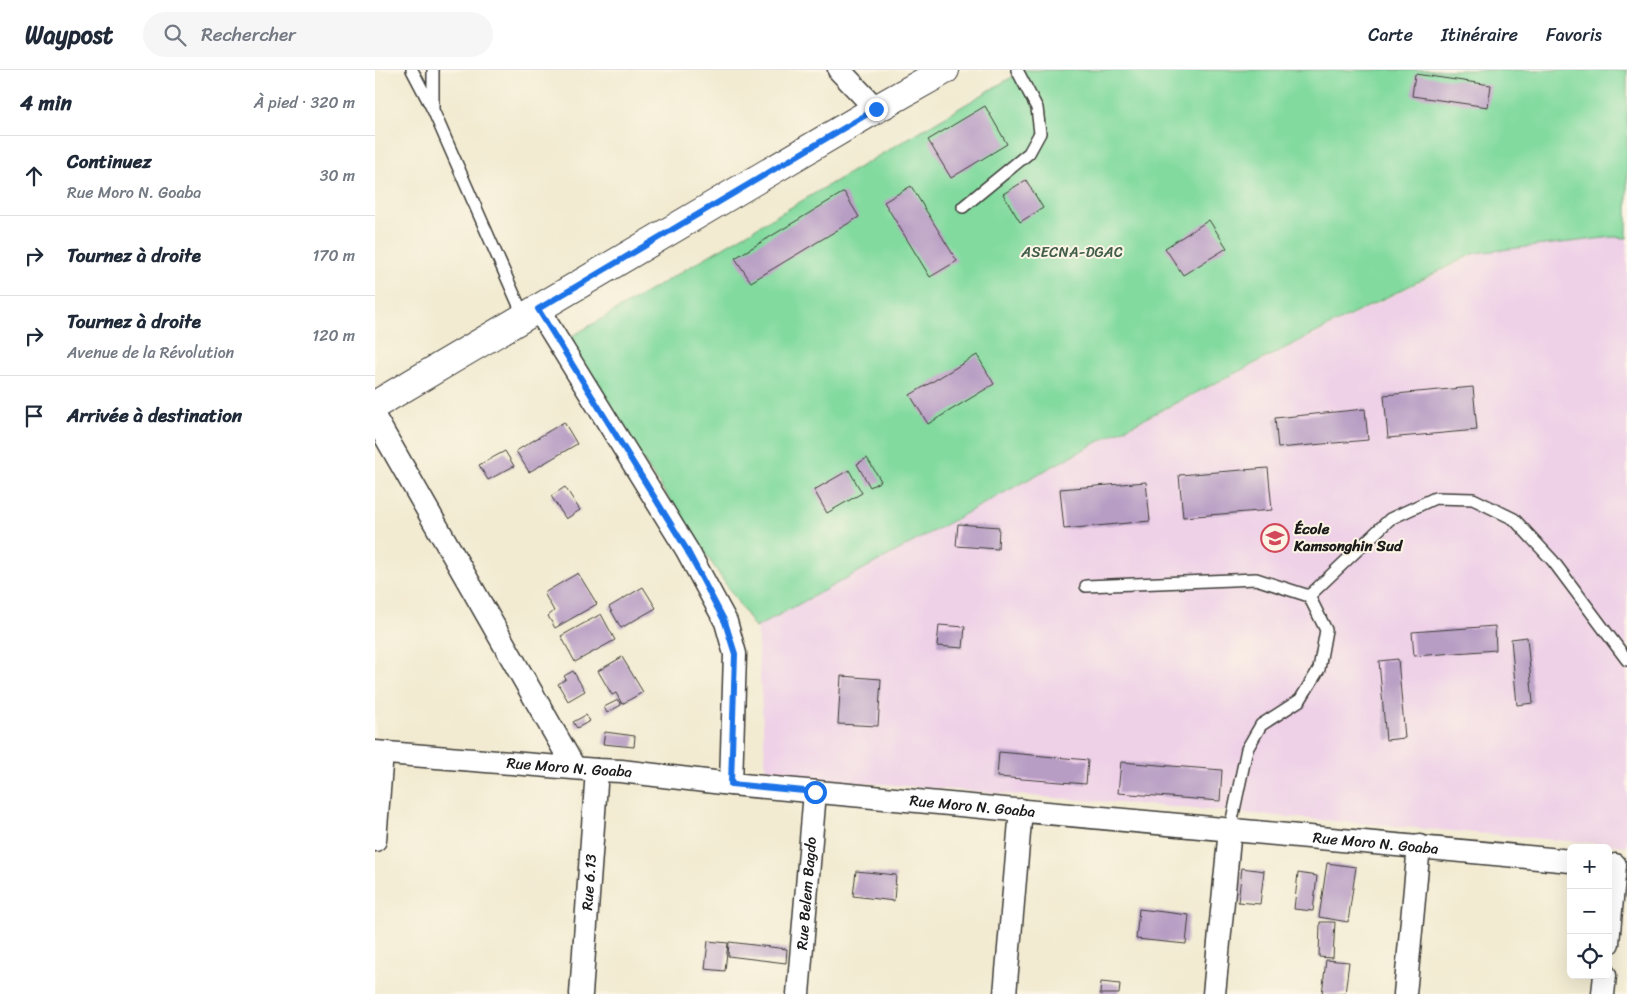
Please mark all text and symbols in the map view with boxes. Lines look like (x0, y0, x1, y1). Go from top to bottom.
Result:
search box (143, 12, 493, 57)
text: Waypost (25, 14, 113, 56)
text: Rechercher (201, 18, 296, 51)
text: Carte (1368, 19, 1413, 51)
text: Itinéraire (1441, 19, 1518, 51)
text: Favoris (1546, 19, 1602, 51)
icon: search (161, 21, 189, 49)
text: 4 min (20, 84, 72, 122)
text: À pied · 320 m (254, 88, 355, 117)
route end (865, 98, 888, 121)
text: Continuez (67, 145, 152, 178)
text: 30 m (320, 161, 355, 190)
icon: ahead (20, 162, 48, 190)
text: Rue Moro N. Goaba (67, 178, 201, 207)
text: Tournez à droite (67, 239, 201, 272)
park label: ASECNA-DGAC (1020, 239, 1123, 265)
text: 170 m (312, 241, 355, 270)
icon: right (20, 242, 48, 270)
text: Tournez à droite (67, 305, 201, 338)
text: 120 m (312, 321, 355, 350)
icon: right (20, 322, 48, 350)
text: Avenue de la Révolution (67, 338, 234, 367)
text: Arrivée à destination (67, 399, 242, 432)
icon: arrive (20, 402, 48, 430)
place label: École Kamsonghin Sud (1293, 516, 1404, 559)
school or university icon: École Kamsonghin Sud (1260, 523, 1290, 553)
street label: Rue Moro N. Goaba (506, 750, 634, 785)
route start (804, 781, 827, 804)
street label: Rue Moro N. Goaba (909, 787, 1037, 825)
street label: Rue Moro N. Goaba (1312, 824, 1440, 862)
street label: Rue Belem Bagdo (789, 835, 824, 951)
map controls (1567, 844, 1612, 979)
button: + (1567, 844, 1612, 889)
street label: Rue 6.13 (574, 853, 604, 911)
button: − (1567, 889, 1612, 934)
button: locate (1567, 934, 1612, 979)

